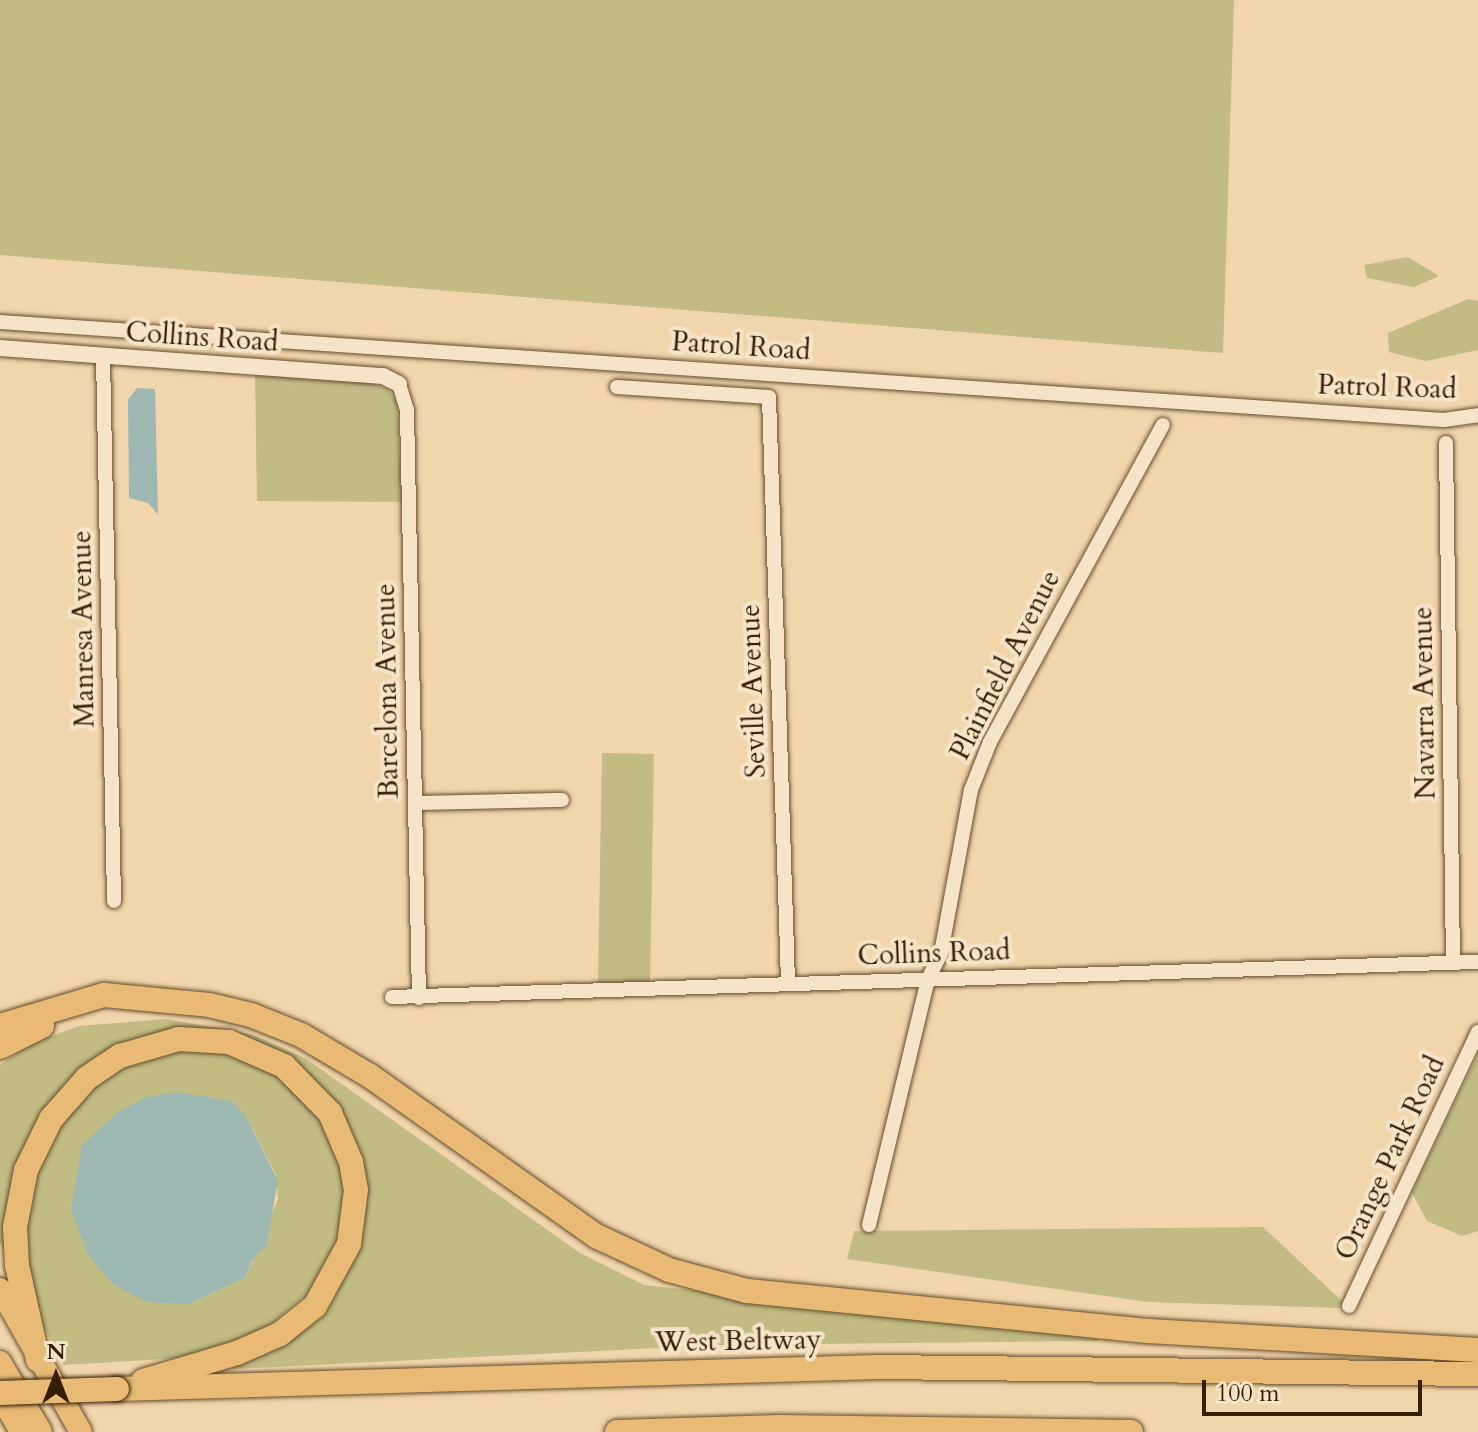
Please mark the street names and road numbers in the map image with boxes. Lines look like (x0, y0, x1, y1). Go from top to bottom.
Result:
street label: Collins Road (125, 315, 279, 359)
street label: Patrol Road (670, 324, 812, 368)
street label: Patrol Road (1317, 368, 1457, 406)
street label: Manresa Avenue (64, 530, 102, 728)
street label: Plainfield Avenue (943, 565, 1067, 765)
street label: Barcelona Avenue (368, 583, 406, 799)
street label: Seville Avenue (733, 603, 773, 779)
street label: Navarra Avenue (1406, 606, 1442, 800)
street label: Collins Road (857, 934, 1011, 972)
street label: Orange Park Road (1328, 1051, 1452, 1265)
street label: West Beltway (655, 1323, 821, 1359)

